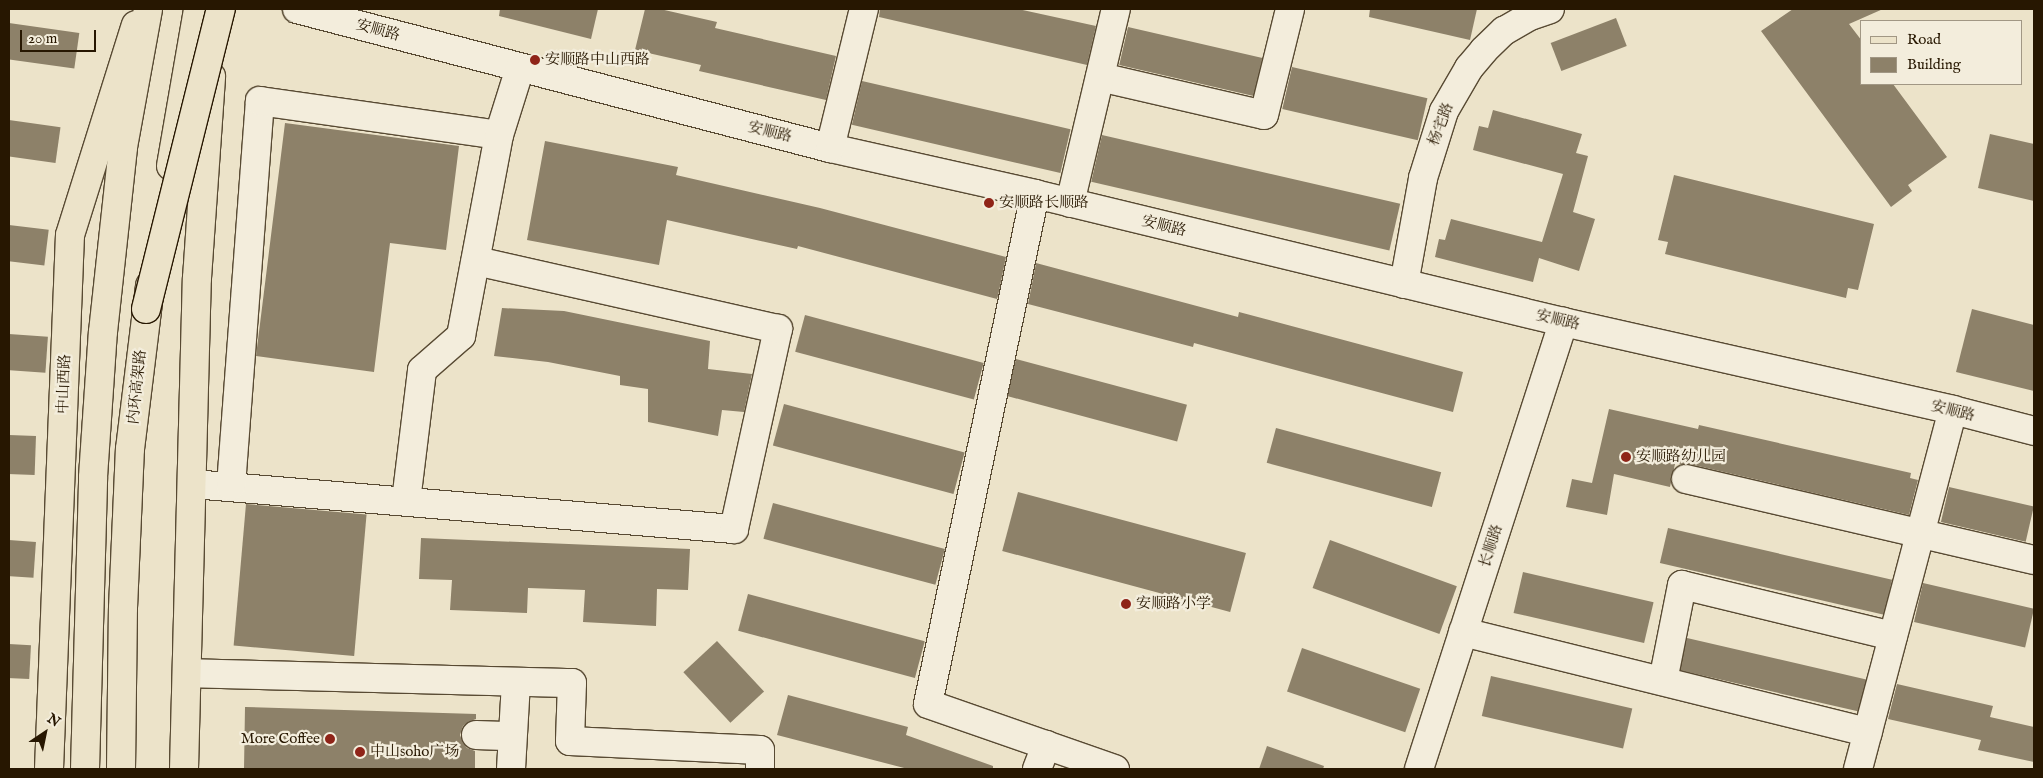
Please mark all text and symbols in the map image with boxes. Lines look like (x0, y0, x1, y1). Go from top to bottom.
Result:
street label: 安顺路 (354, 15, 402, 45)
scale bar (22, 20, 99, 52)
legend (1860, 20, 2023, 85)
text: 20 m (28, 29, 57, 48)
text: Road (1907, 30, 1941, 49)
place label: 安顺路中山西路 (545, 51, 650, 69)
marker: 安顺路中山西路 (529, 54, 541, 66)
text: Building (1907, 55, 1961, 74)
street label: 杨宅路 (1425, 100, 1457, 148)
street label: 安顺路 (746, 118, 794, 146)
place label: 安顺路长顺路 (999, 194, 1089, 212)
marker: 安顺路长顺路 (983, 197, 995, 209)
street label: 安顺路 (1140, 212, 1188, 240)
street label: 安顺路 (1534, 306, 1582, 334)
street label: 内环高架路 (124, 349, 150, 425)
street label: 中山西路 (54, 354, 74, 414)
street label: 安顺路 (1929, 397, 1977, 425)
place label: 安顺路幼儿园 (1636, 448, 1726, 466)
marker: 安顺路幼儿园 (1620, 451, 1632, 463)
street label: 长顺路 (1475, 522, 1507, 570)
place label: 安顺路小学 (1136, 595, 1211, 613)
marker: 安顺路小学 (1120, 598, 1132, 610)
north arrow (20, 708, 70, 758)
text: N (43, 710, 63, 731)
place label: More Coffee (241, 730, 320, 748)
marker: More Coffee (324, 733, 336, 745)
place label: 中山soho广场 (370, 743, 459, 761)
marker: 中山soho广场 (354, 746, 366, 758)

